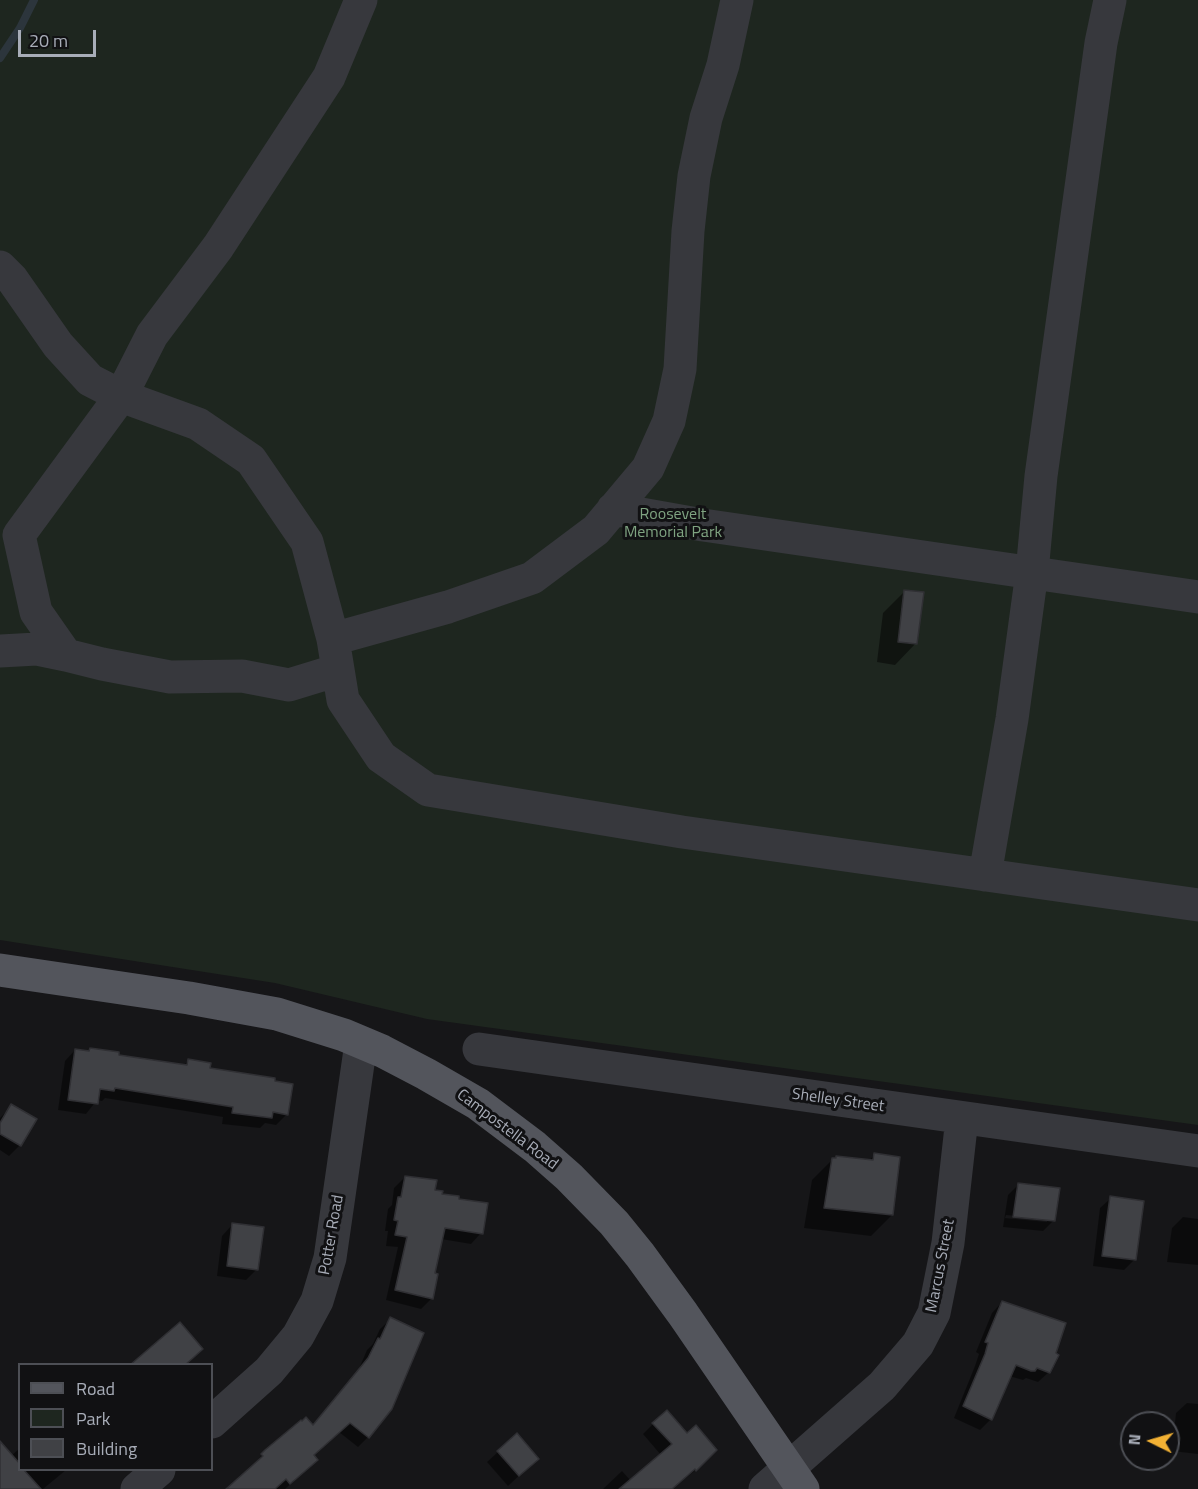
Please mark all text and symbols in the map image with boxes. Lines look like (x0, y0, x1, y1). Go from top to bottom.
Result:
scale bar (21, 18, 99, 56)
text: 20 m (29, 27, 68, 54)
park label: Roosevelt Memorial Park (624, 505, 722, 543)
street label: Shelley Street (791, 1085, 885, 1117)
street label: Campostella Road (453, 1086, 561, 1174)
street label: Potter Road (316, 1194, 348, 1276)
street label: Marcus Street (923, 1218, 959, 1314)
legend (18, 1363, 213, 1471)
text: Road (76, 1375, 115, 1402)
text: Park (76, 1405, 110, 1432)
north arrow (1120, 1411, 1180, 1471)
text: N (1122, 1433, 1146, 1446)
text: Building (76, 1435, 137, 1462)

